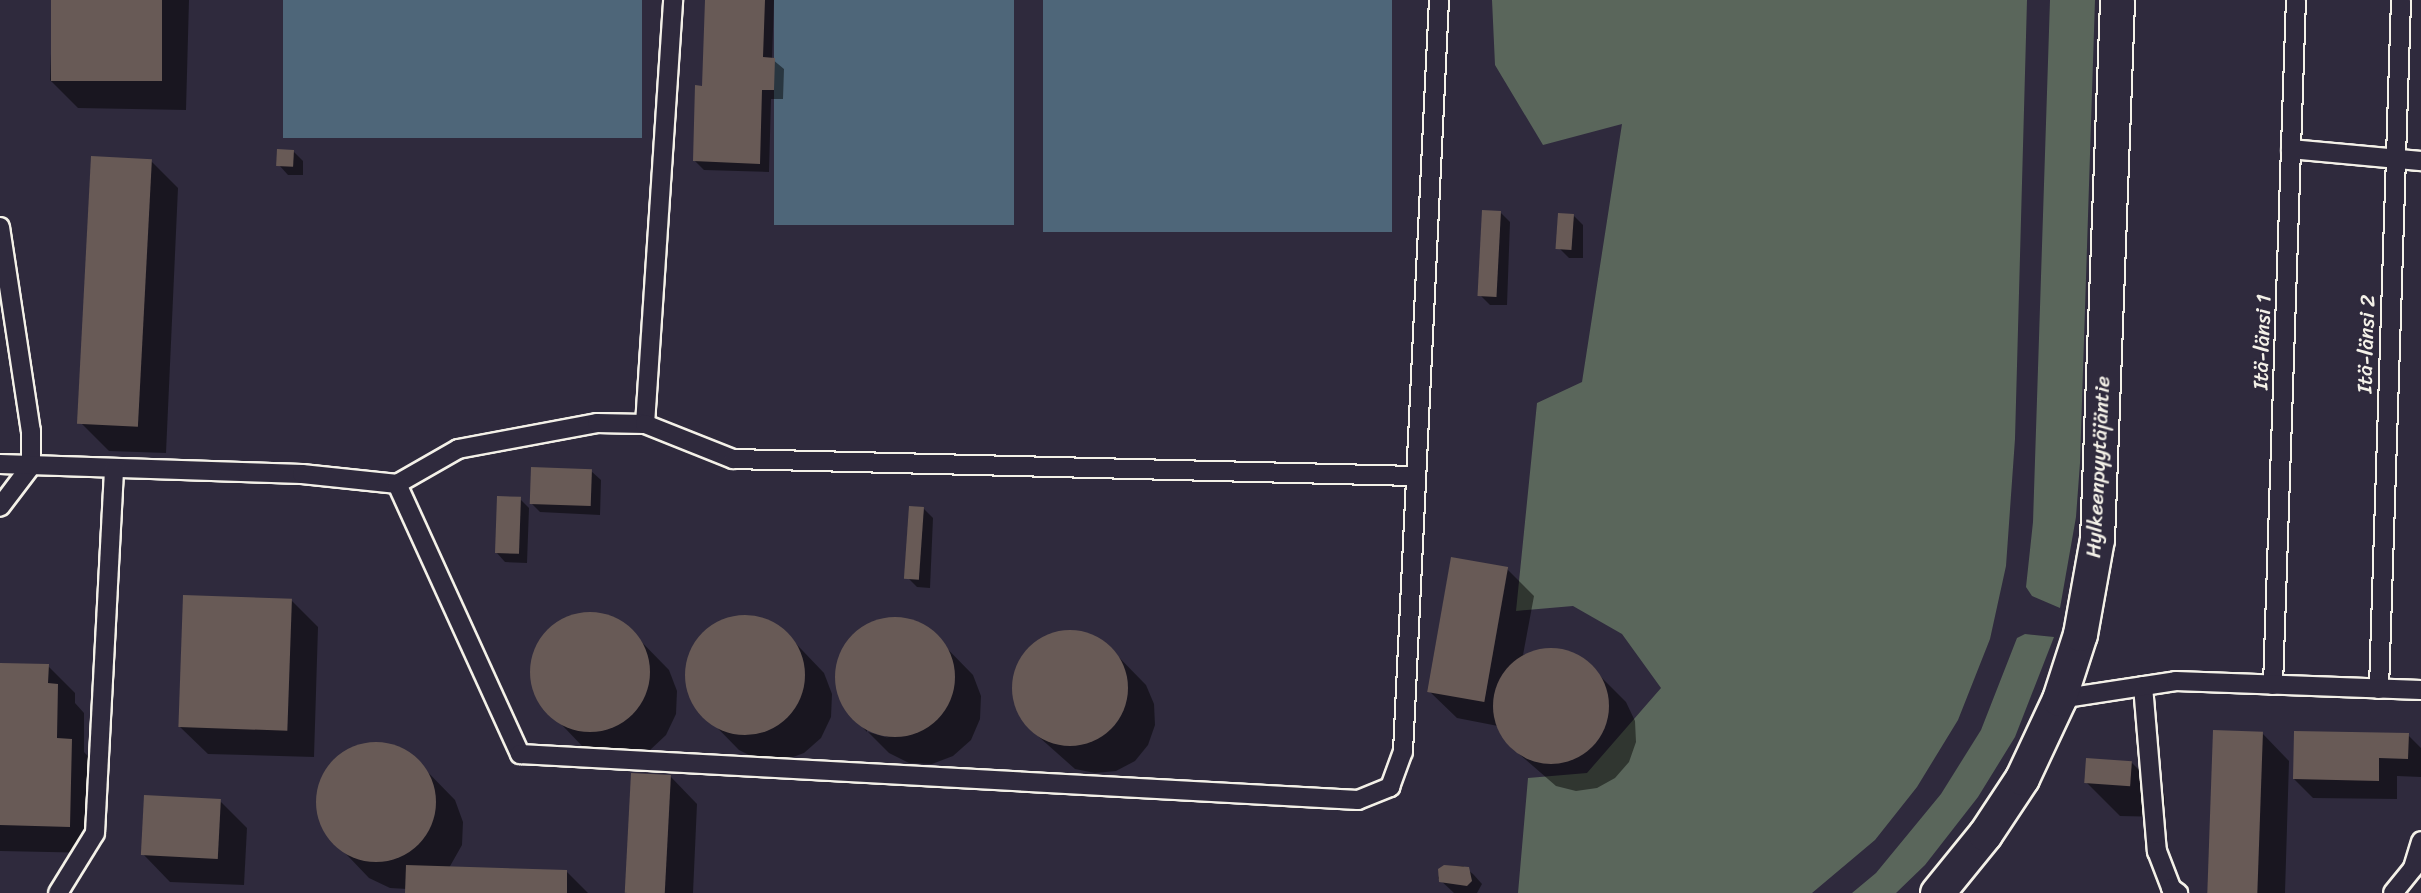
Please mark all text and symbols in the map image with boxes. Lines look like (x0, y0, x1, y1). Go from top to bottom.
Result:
street label: Itä-länsi 1 (2248, 294, 2276, 390)
street label: Itä-länsi 2 (2352, 294, 2380, 394)
street label: Hylkeenpyytäjäntie (2081, 375, 2115, 559)

